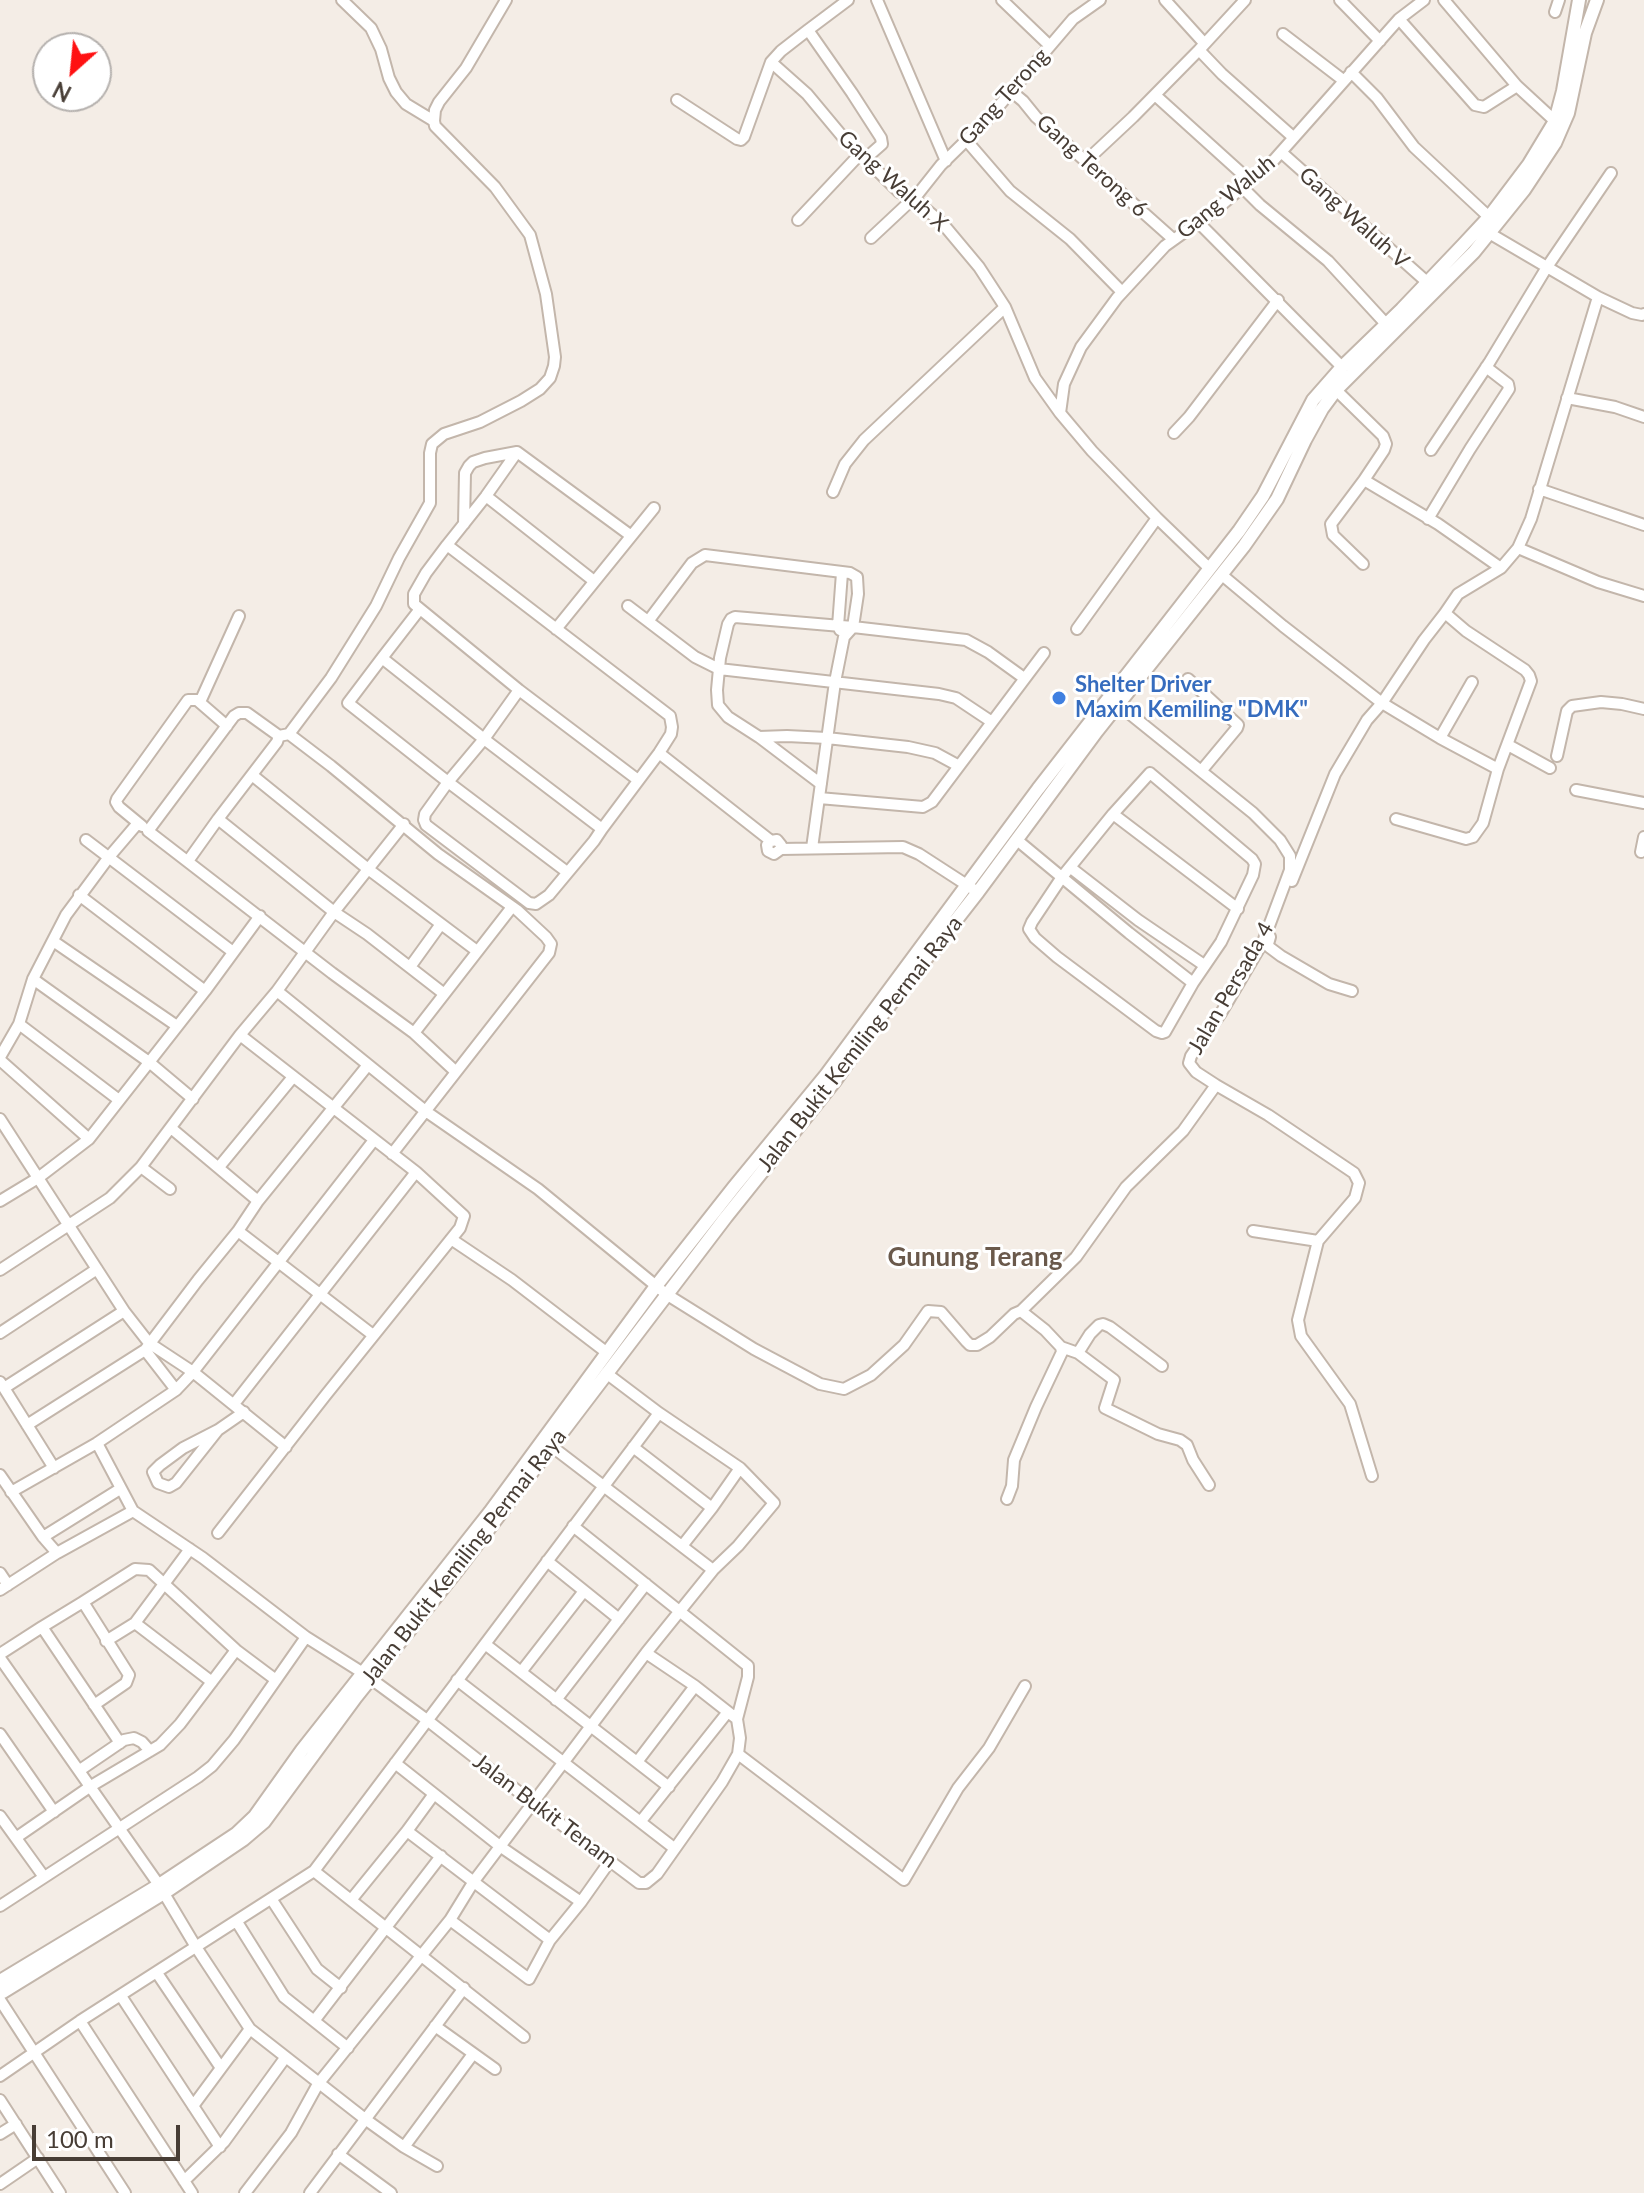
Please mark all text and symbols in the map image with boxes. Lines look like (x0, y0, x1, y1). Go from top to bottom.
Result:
north arrow (32, 32, 112, 112)
street label: Gang Terong (953, 43, 1055, 151)
text: N (48, 76, 75, 108)
street label: Gang Terong 6 (1031, 109, 1153, 223)
street label: Gang Waluh X (833, 125, 953, 237)
street label: Gang Waluh (1172, 149, 1280, 245)
street label: Gang Waluh V (1294, 162, 1414, 274)
place label: Shelter Driver Maxim Kemiling "DMK" (1075, 672, 1308, 724)
marker: Shelter Driver Maxim Kemiling "DMK" (1050, 689, 1068, 707)
street label: Jalan Bukit Kemiling Permai Raya (752, 911, 968, 1177)
street label: Jalan Persada 4 (1183, 917, 1279, 1059)
district label: Gunung Terang (888, 1242, 1062, 1274)
street label: Jalan Bukit Kemiling Permai Raya (356, 1424, 572, 1690)
street label: Jalan Bukit Tenam (468, 1748, 622, 1874)
scale bar (36, 2109, 184, 2159)
text: 100 m (46, 2124, 114, 2153)

